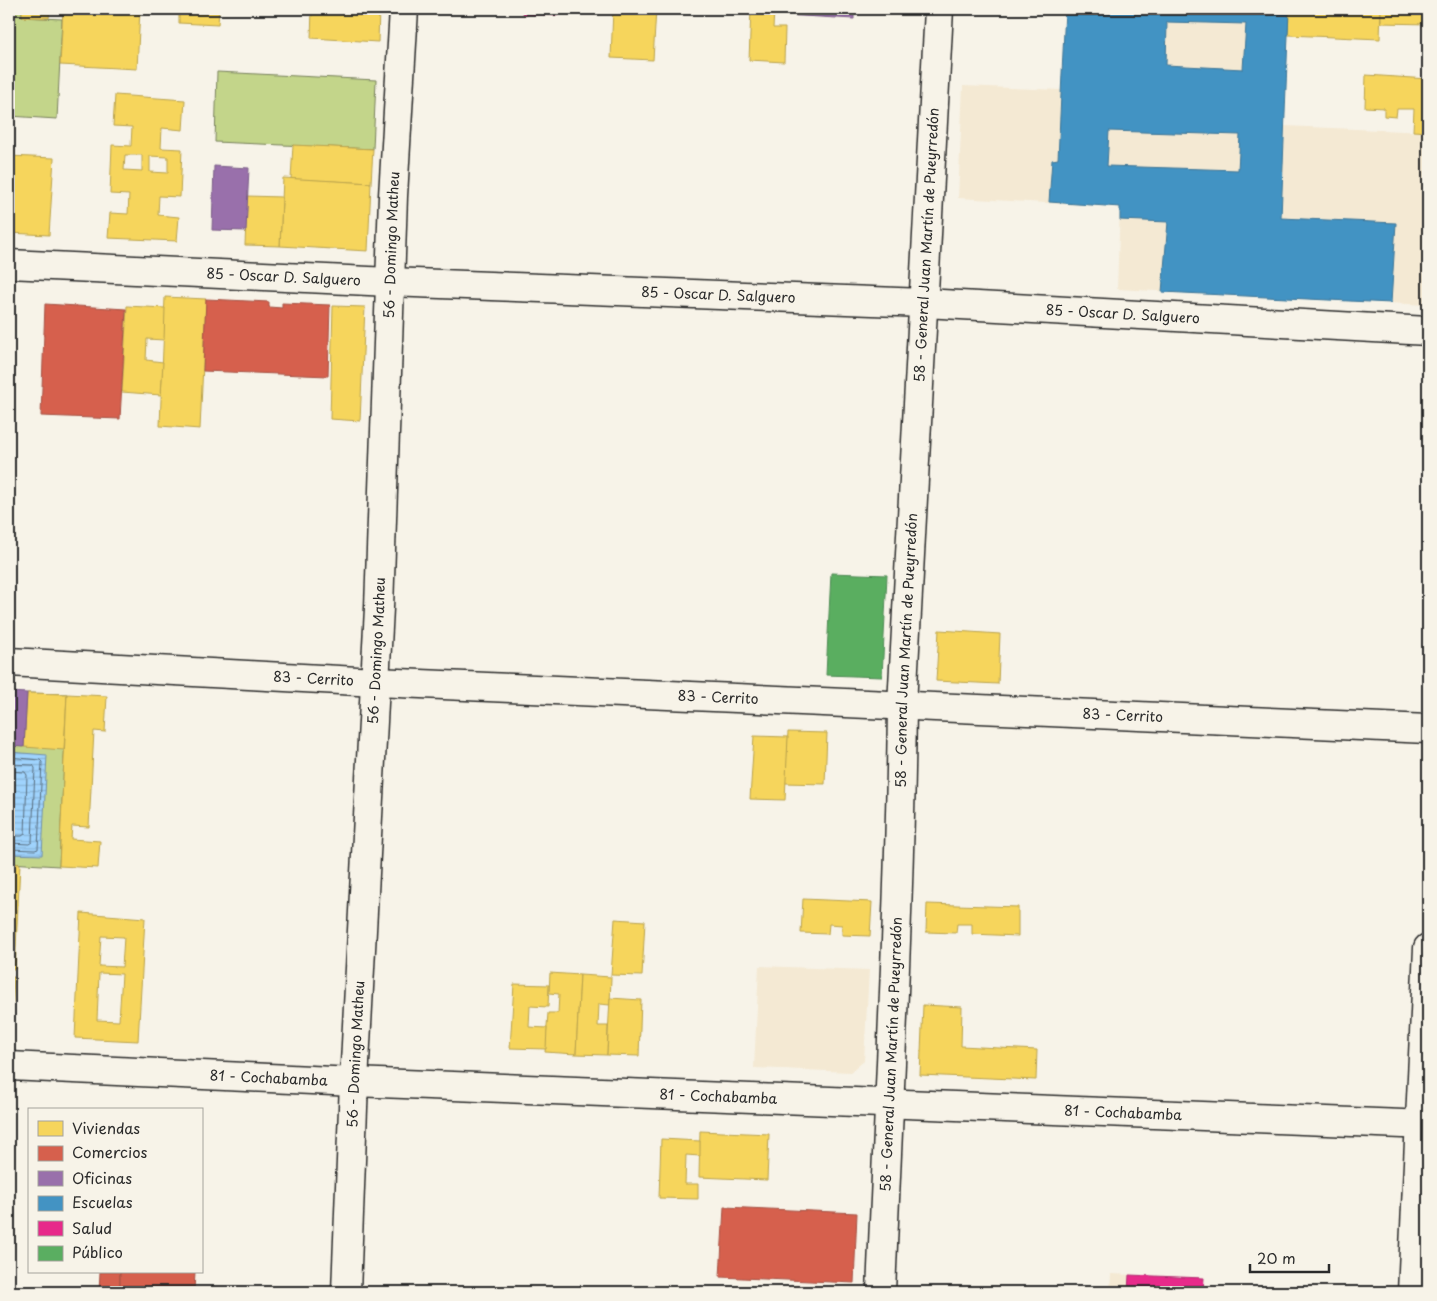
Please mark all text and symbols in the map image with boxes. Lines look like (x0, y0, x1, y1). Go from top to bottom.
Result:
street label: 58 - General Juan Martín de Pueyrredón (908, 107, 944, 383)
street label: 56 - Domingo Matheu (378, 171, 404, 319)
street label: 85 - Oscar D. Salguero (206, 262, 362, 291)
street label: 85 - Oscar D. Salguero (641, 281, 796, 308)
street label: 85 - Oscar D. Salguero (1045, 299, 1201, 328)
street label: 58 - General Juan Martín de Pueyrredón (890, 513, 922, 788)
street label: 56 - Domingo Matheu (362, 577, 390, 725)
street label: 83 - Cerrito (273, 665, 355, 691)
street label: 83 - Cerrito (677, 684, 759, 709)
street label: 83 - Cerrito (1082, 703, 1164, 727)
street label: 58 - General Juan Martín de Pueyrredón (874, 916, 907, 1192)
street label: 56 - Domingo Matheu (341, 980, 369, 1128)
street label: 81 - Cochabamba (209, 1064, 328, 1091)
street label: 81 - Cochabamba (659, 1083, 778, 1109)
street label: 81 - Cochabamba (1064, 1099, 1183, 1125)
legend (28, 1108, 202, 1274)
text: Viviendas (72, 1116, 140, 1139)
text: Comercios (72, 1140, 148, 1163)
text: Oficinas (72, 1166, 132, 1189)
text: Escuelas (72, 1190, 133, 1213)
text: Salud (72, 1216, 112, 1239)
text: Público (72, 1240, 123, 1263)
scale bar (1250, 1241, 1328, 1273)
text: 20 m (1257, 1246, 1296, 1269)

